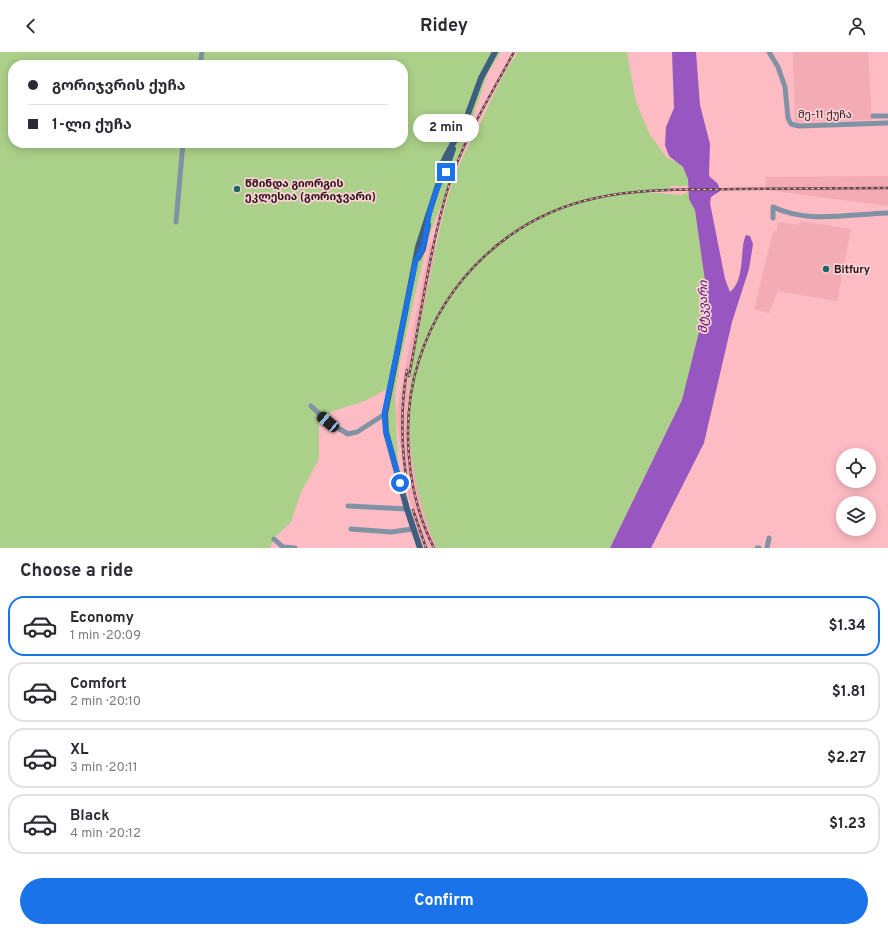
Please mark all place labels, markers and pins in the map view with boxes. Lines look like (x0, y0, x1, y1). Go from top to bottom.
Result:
place label: წმინდა გიორგის ეკლესია (გორიჯვარი) (245, 177, 376, 204)
marker: წმინდა გიორგის ეკლესია (გორიჯვარი) (232, 184, 242, 194)
place label: Bitfury (834, 263, 870, 277)
marker: Bitfury (821, 264, 831, 274)

